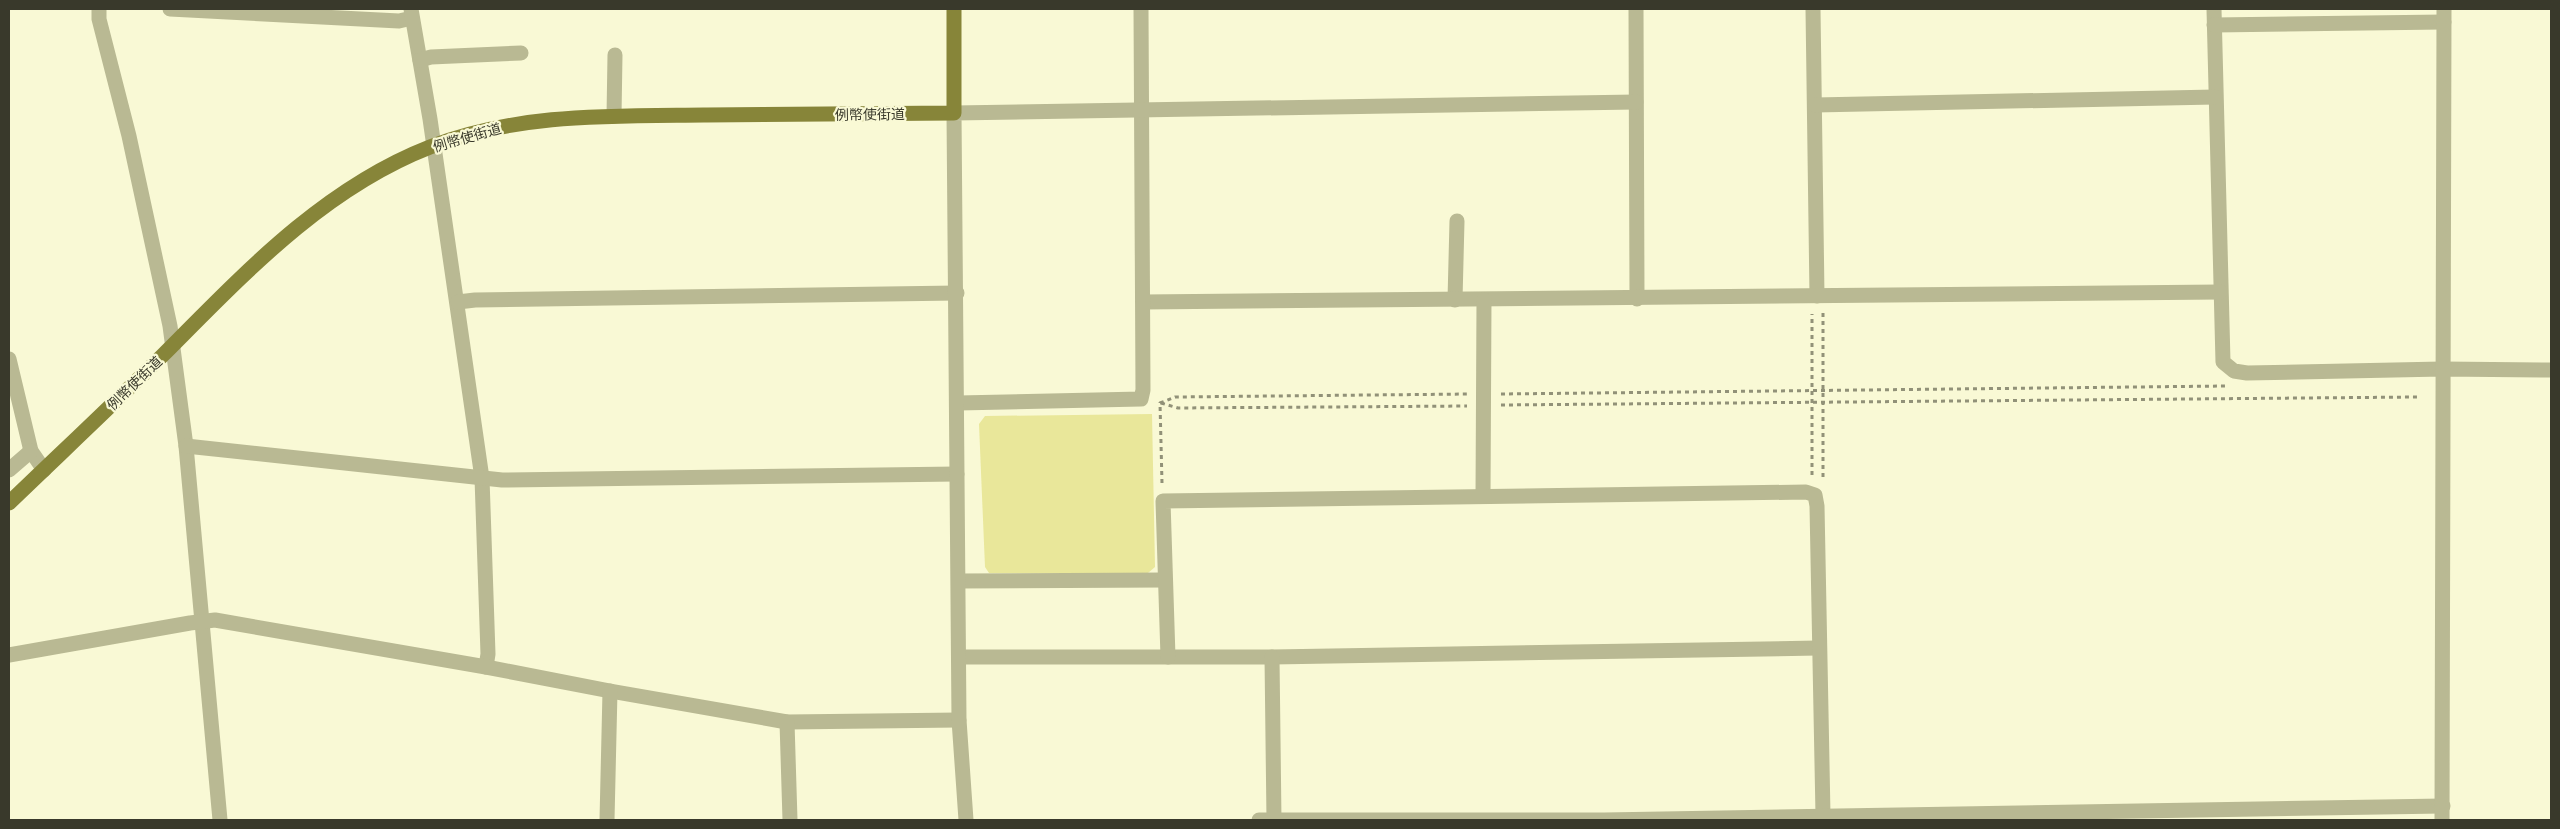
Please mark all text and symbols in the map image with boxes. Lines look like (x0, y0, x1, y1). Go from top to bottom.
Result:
street label: 例幣使街道 (835, 105, 905, 123)
street label: 例幣使街道 (431, 119, 503, 155)
street label: 例幣使街道 (103, 353, 165, 413)

